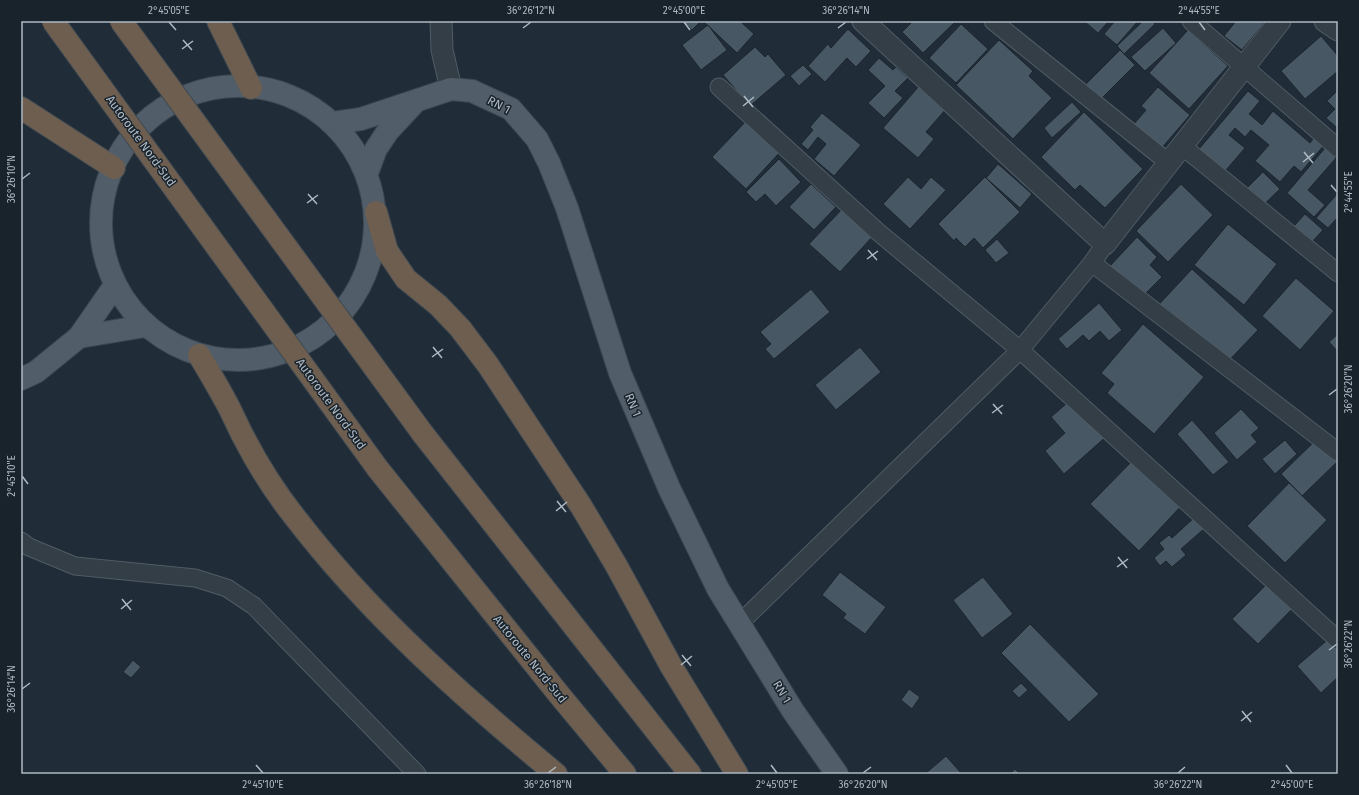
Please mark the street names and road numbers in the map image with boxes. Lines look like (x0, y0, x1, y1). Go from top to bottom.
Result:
street label: Autoroute Nord-Sud (103, 93, 179, 189)
street label: RN 1 (485, 93, 513, 117)
street label: Autoroute Nord-Sud (293, 356, 369, 452)
street label: RN 1 (622, 391, 644, 419)
street label: Autoroute Nord-Sud (490, 612, 570, 706)
street label: RN 1 (770, 678, 794, 706)

